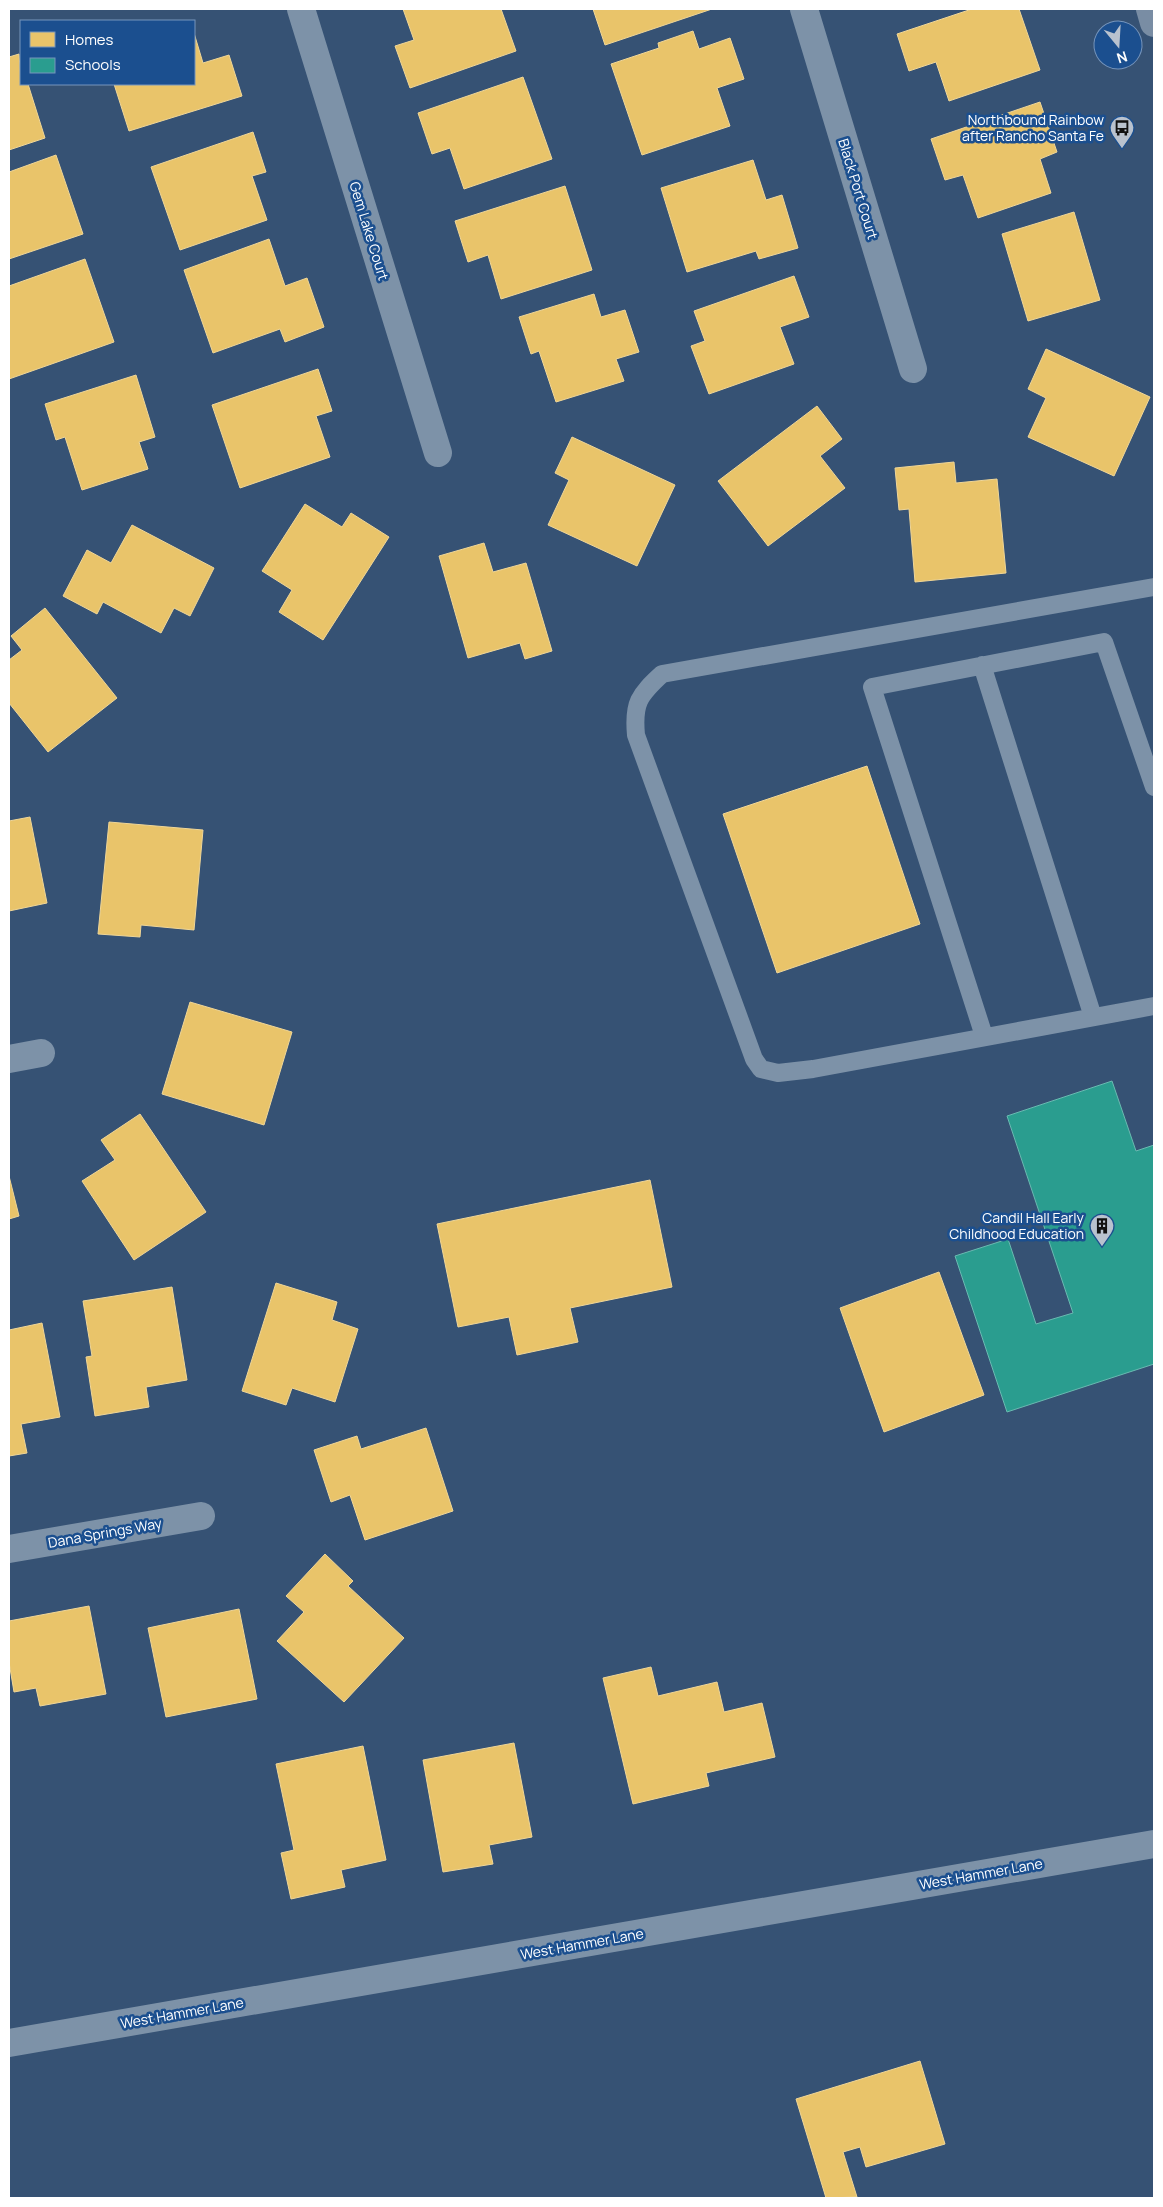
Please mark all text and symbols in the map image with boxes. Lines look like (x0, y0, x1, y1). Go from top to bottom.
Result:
legend (20, 20, 195, 85)
north arrow (1093, 20, 1143, 70)
text: Homes (65, 29, 114, 50)
text: N (1114, 47, 1130, 68)
text: Schools (65, 54, 121, 75)
place label: Northbound Rainbow after Rancho Santa Fe (962, 110, 1104, 145)
bus stop icon: Northbound Rainbow after Rancho Santa Fe (1109, 115, 1135, 149)
street label: Black Port Court (834, 136, 883, 242)
street label: Gem Lake Court (345, 179, 394, 283)
place label: Candil Hall Early Childhood Education (949, 1208, 1085, 1243)
building icon: Candil Hall Early Childhood Education (1089, 1213, 1115, 1247)
street label: Dana Springs Way (46, 1513, 164, 1552)
street label: West Hammer Lane (918, 1853, 1044, 1894)
street label: West Hammer Lane (519, 1923, 645, 1964)
street label: West Hammer Lane (119, 1992, 245, 2033)

